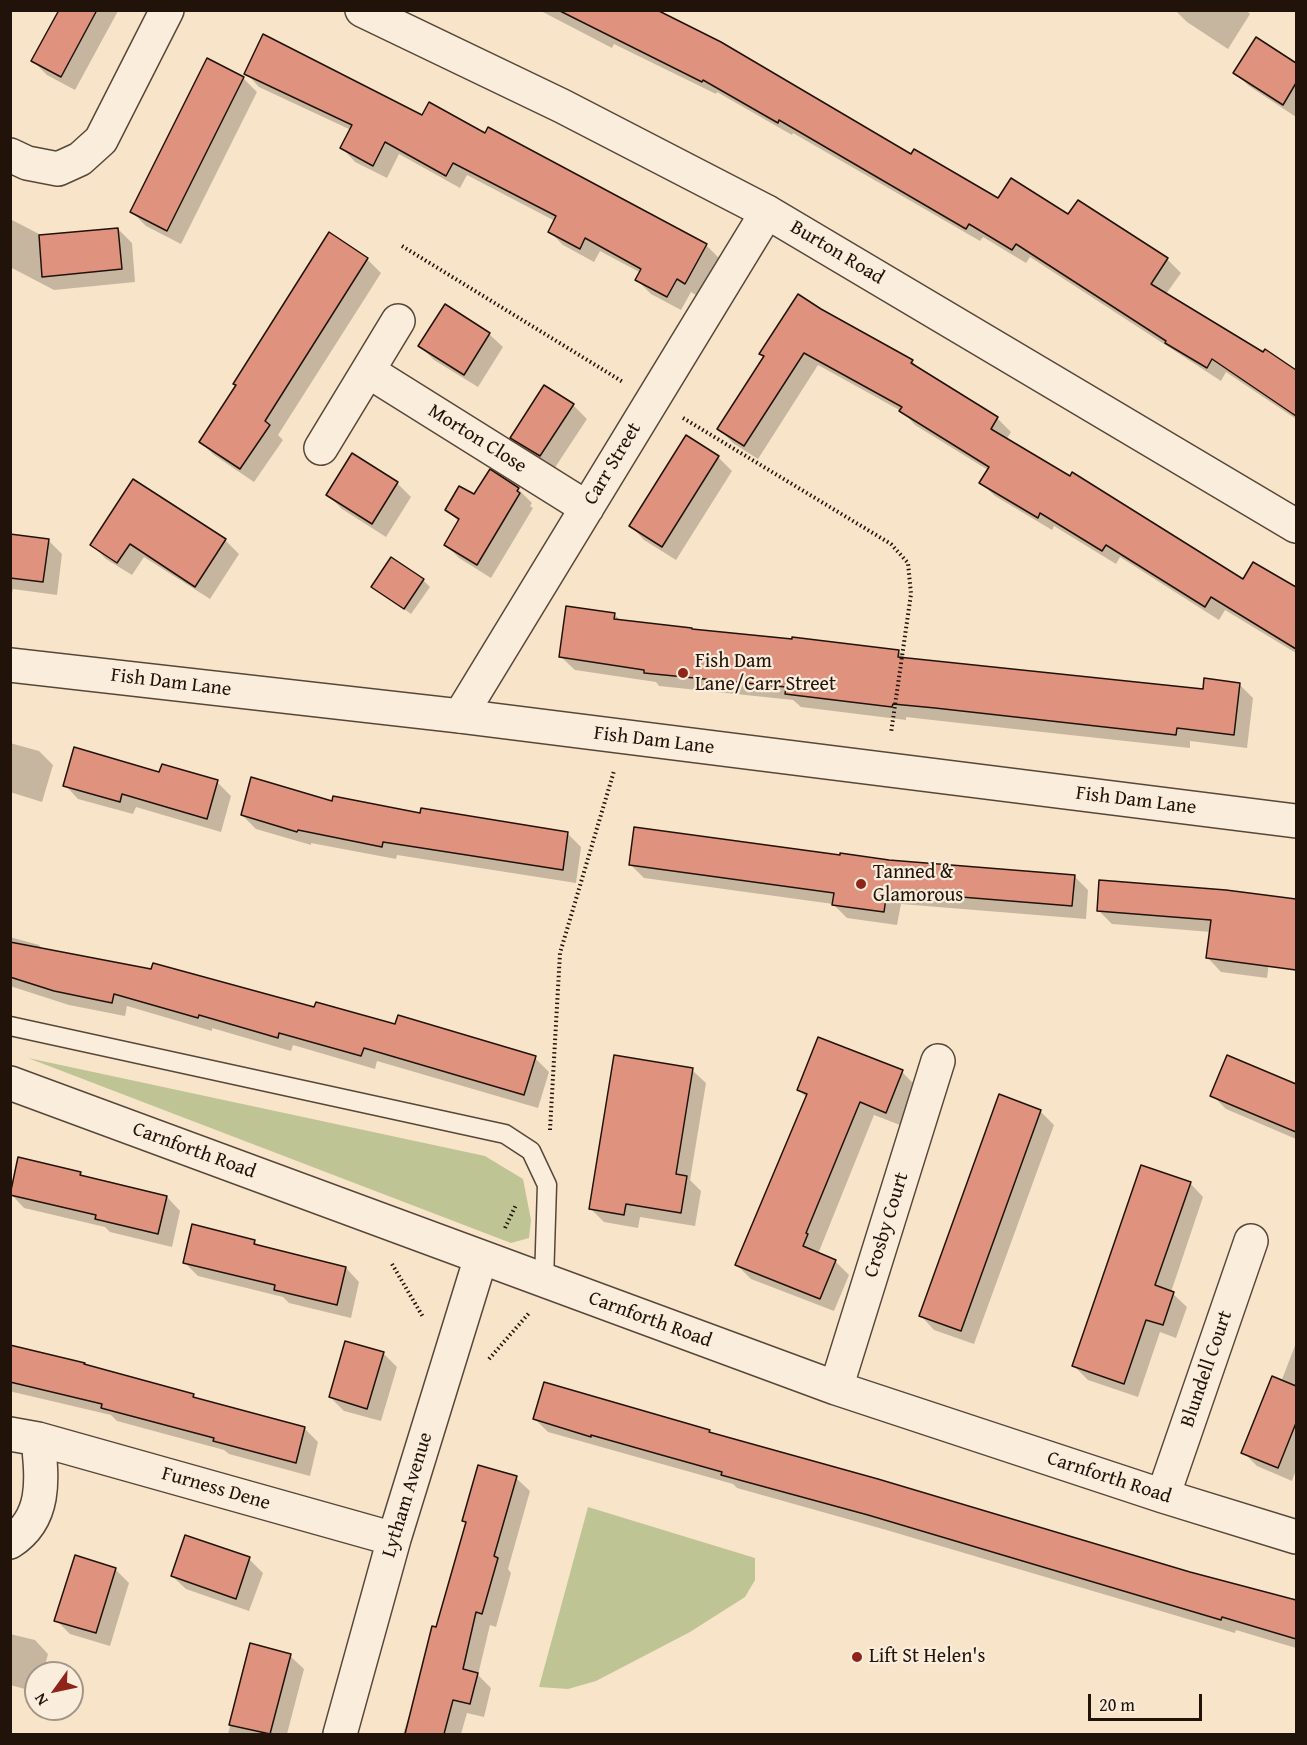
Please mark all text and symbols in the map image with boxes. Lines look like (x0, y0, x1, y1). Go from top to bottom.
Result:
street label: Burton Road (786, 216, 888, 290)
street label: Morton Close (423, 399, 531, 479)
street label: Carr Street (579, 418, 647, 510)
place label: Fish Dam Lane/Carr Street (695, 650, 836, 697)
street label: Fish Dam Lane (109, 664, 233, 702)
marker: Fish Dam Lane/Carr Street (676, 666, 690, 680)
street label: Fish Dam Lane (592, 722, 716, 760)
street label: Fish Dam Lane (1074, 782, 1198, 820)
place label: Tanned & Glamorous (873, 861, 963, 908)
marker: Tanned & Glamorous (854, 877, 868, 891)
street label: Carnforth Road (129, 1118, 259, 1184)
street label: Crosby Court (860, 1169, 914, 1281)
street label: Carnforth Road (585, 1287, 715, 1353)
street label: Blundell Court (1176, 1307, 1238, 1431)
street label: Lytham Avenue (378, 1429, 438, 1561)
street label: Carnforth Road (1044, 1447, 1174, 1509)
street label: Furness Dene (159, 1462, 273, 1516)
place label: Lift St Helen's (869, 1645, 985, 1669)
marker: Lift St Helen's (850, 1650, 864, 1664)
north arrow (24, 1661, 84, 1721)
scale bar (1091, 1682, 1205, 1720)
text: N (28, 1689, 54, 1711)
text: 20 m (1099, 1691, 1135, 1718)

